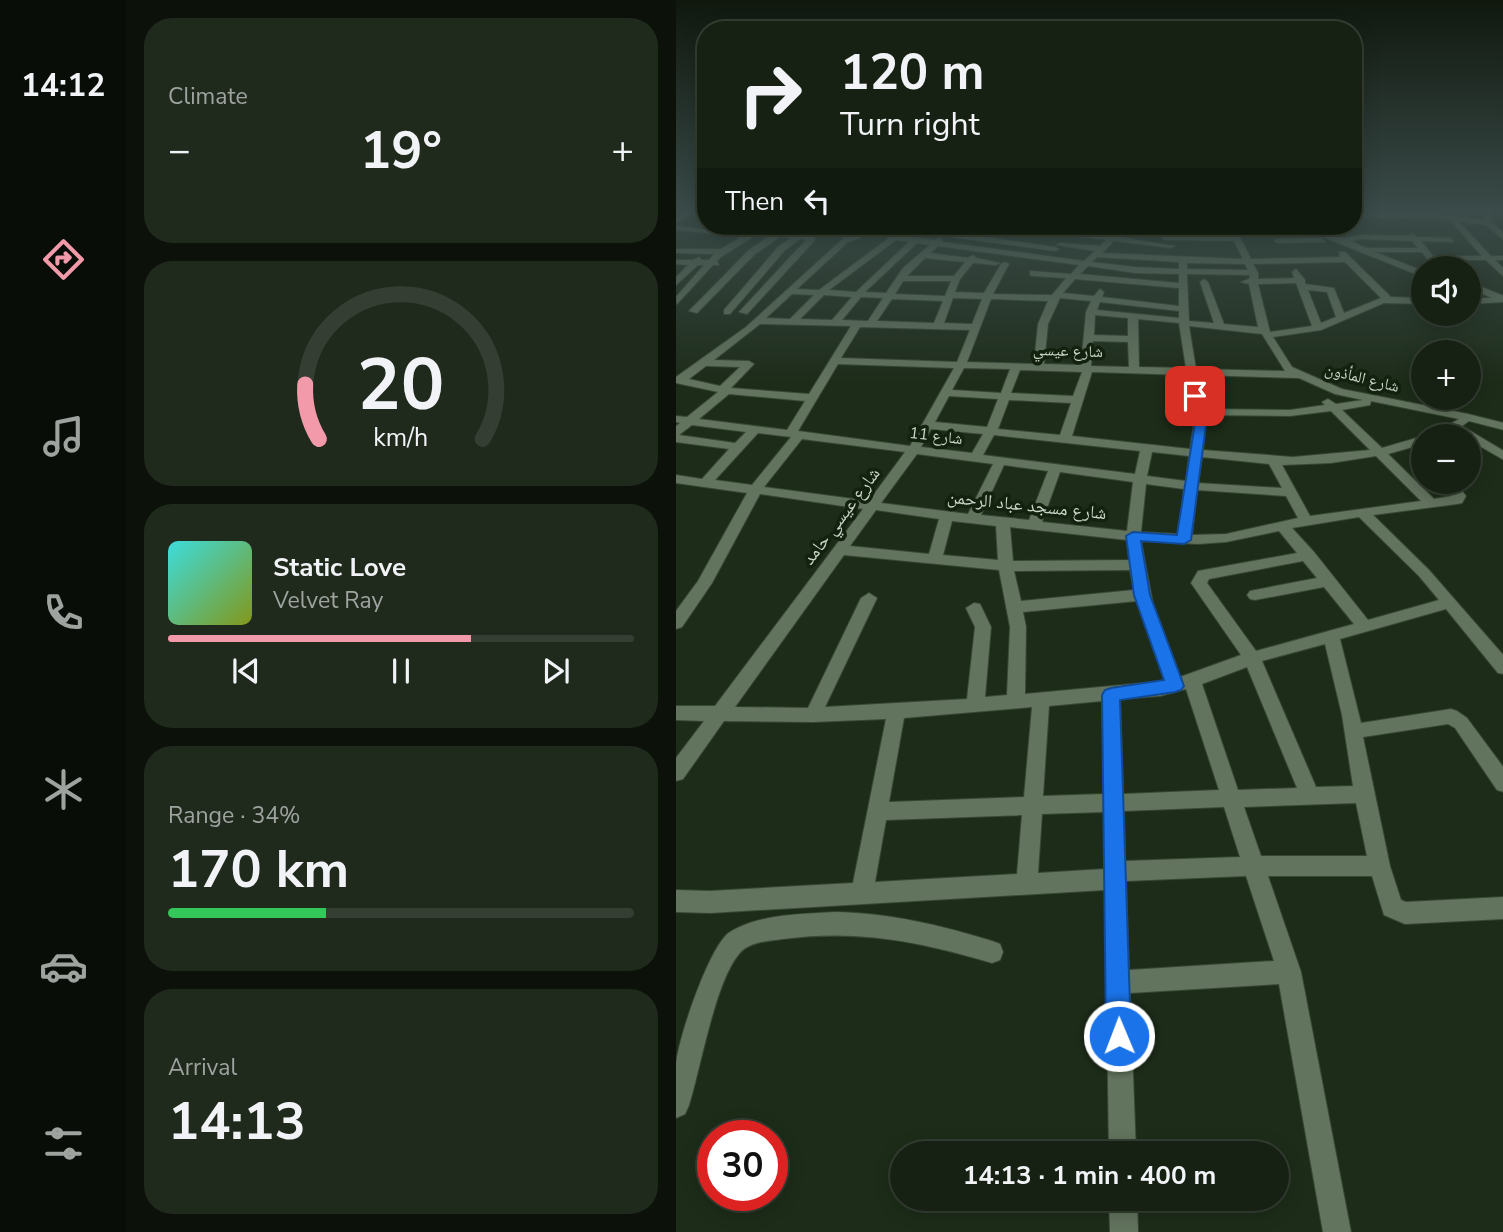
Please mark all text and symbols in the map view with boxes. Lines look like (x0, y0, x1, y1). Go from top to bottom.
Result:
text: 120 m (840, 39, 984, 106)
icon: right (725, 49, 816, 140)
text: 14:12 (21, 64, 105, 107)
text: Climate (168, 81, 248, 112)
text: Turn right (840, 103, 980, 146)
text: 19° (360, 115, 442, 186)
text: − (168, 125, 191, 176)
text: + (611, 125, 634, 176)
icon: left (798, 182, 836, 220)
text: Then (725, 184, 784, 219)
icon: directions (39, 235, 88, 284)
map controls (1411, 256, 1481, 494)
button: sound (1411, 256, 1481, 326)
text: 20 (357, 336, 445, 436)
street label: شارع عيسي (1033, 339, 1103, 364)
button: + (1411, 340, 1481, 410)
street label: شارع المأذون (1323, 358, 1401, 398)
pin (1165, 366, 1225, 426)
icon: arrive (1176, 377, 1214, 415)
icon: music (39, 412, 88, 461)
text: km/h (373, 421, 429, 455)
street label: شارع 11 (908, 422, 964, 450)
button: − (1411, 424, 1481, 494)
street label: شارع عيسي حامد (796, 462, 888, 571)
street label: شارع مسجد عباد الرحمن (946, 485, 1108, 525)
text: Static Love (273, 550, 406, 585)
text: Velvet Ray (273, 585, 383, 616)
icon: phone (39, 588, 88, 637)
icon: previous (227, 652, 265, 690)
icon: pause (382, 652, 420, 690)
icon: next (537, 652, 575, 690)
icon: climate (39, 765, 88, 814)
text: Range · 34% (168, 800, 300, 831)
text: 170 km (168, 834, 349, 905)
icon: car (39, 942, 88, 991)
position arrow (1082, 999, 1156, 1073)
text: Arrival (168, 1052, 237, 1083)
text: 14:13 (168, 1086, 306, 1157)
icon: filters (39, 1119, 88, 1168)
speed limit sign: 30 (697, 1120, 788, 1211)
text: 14:13 · 1 min · 400 m (963, 1158, 1216, 1193)

